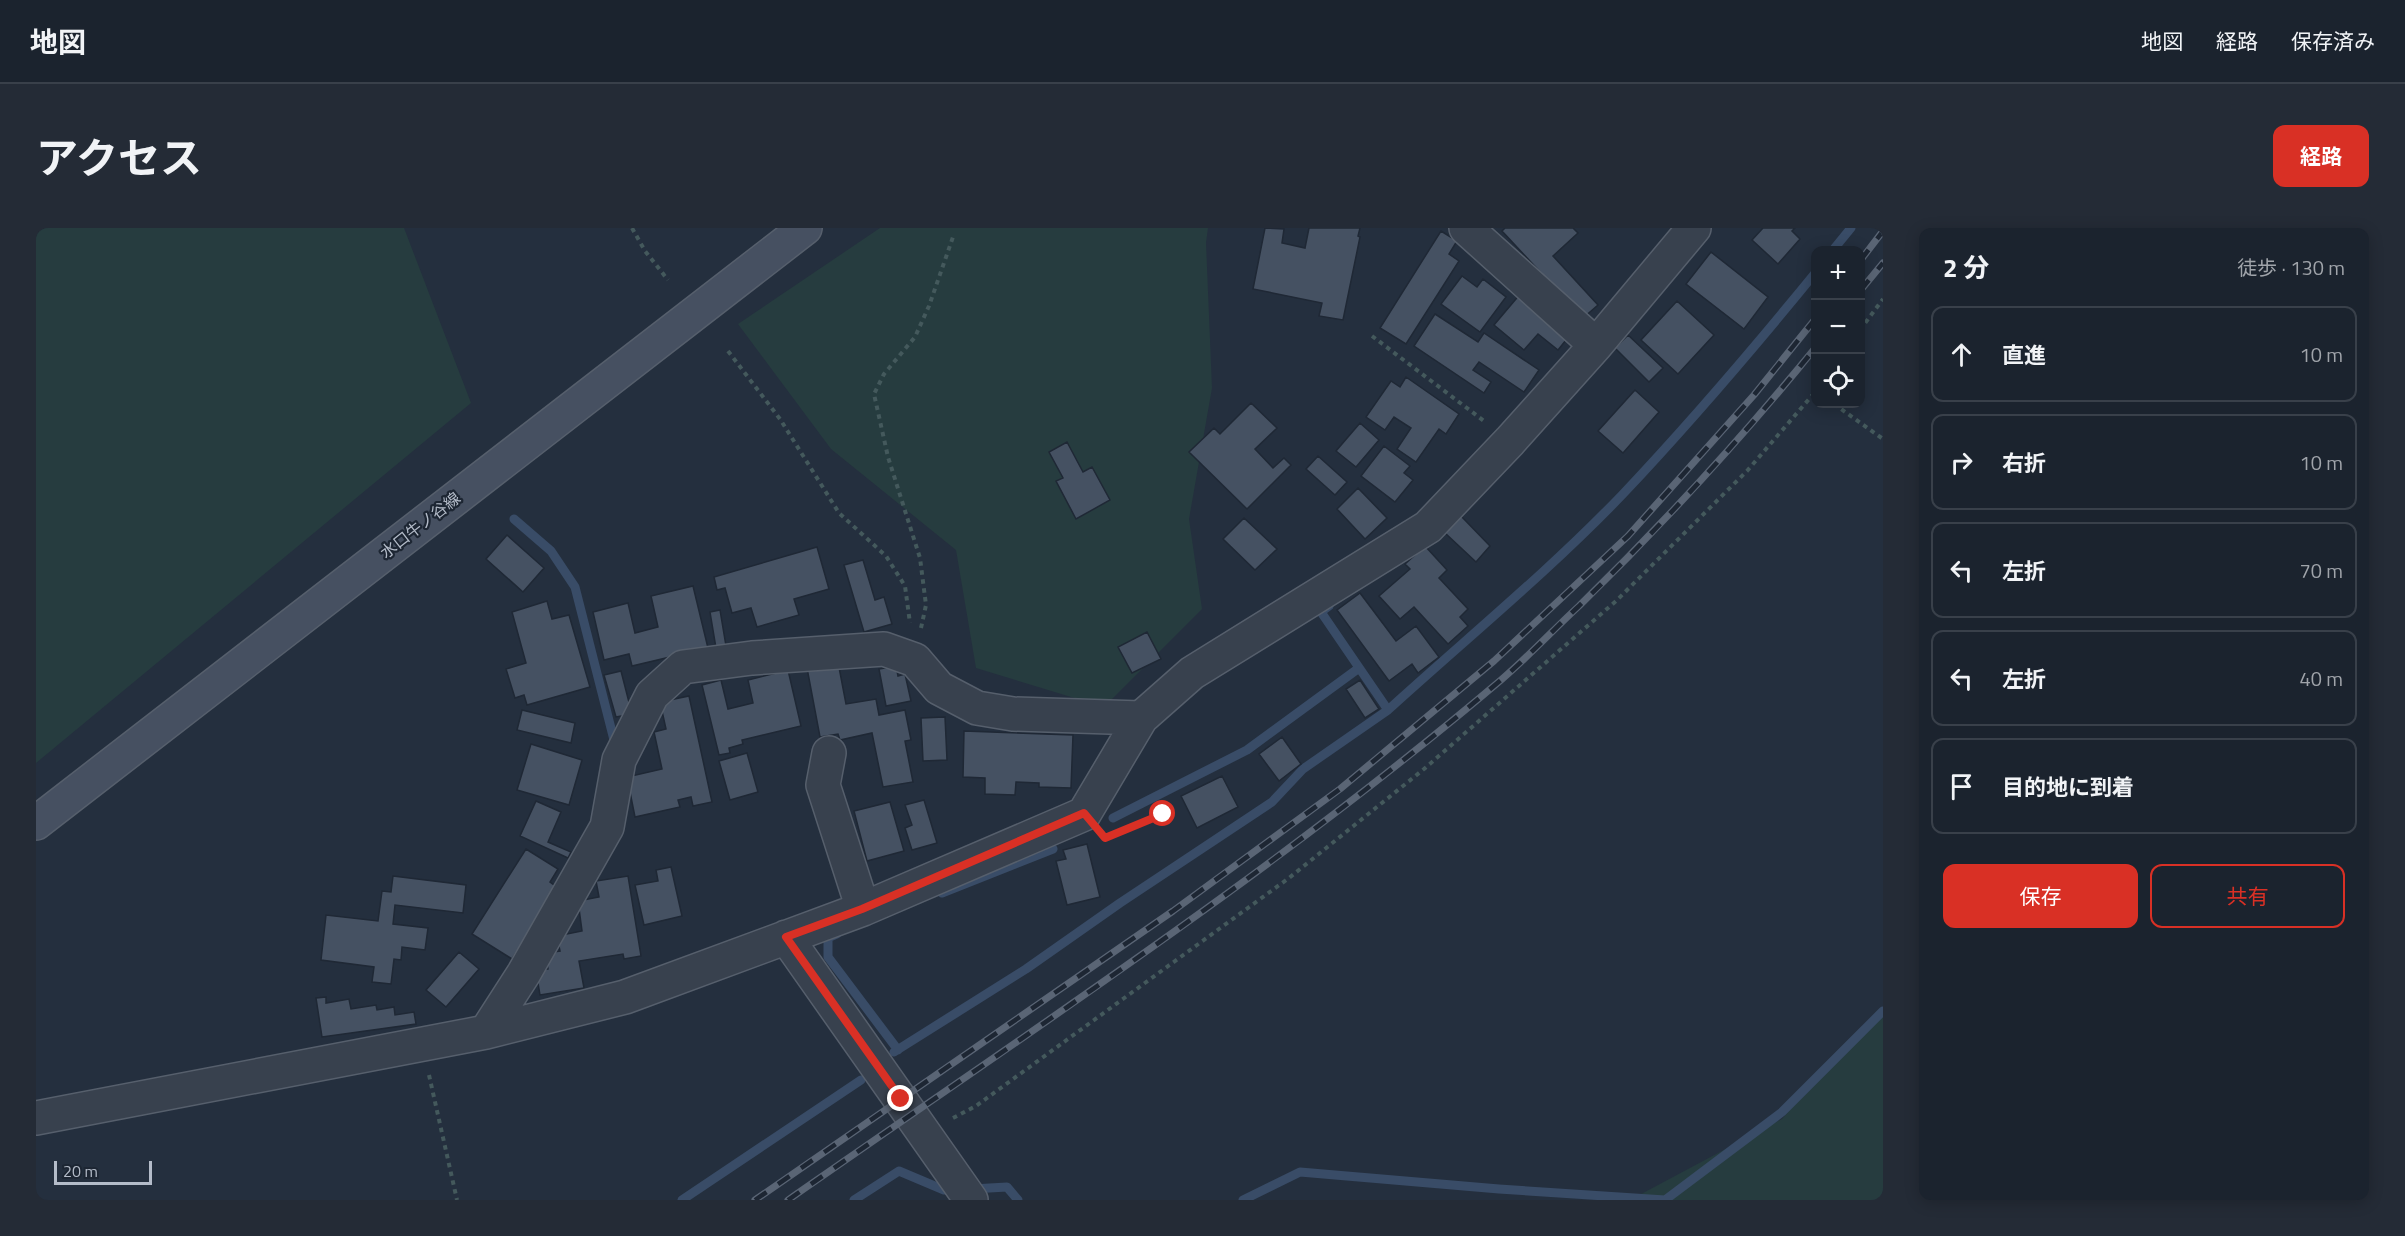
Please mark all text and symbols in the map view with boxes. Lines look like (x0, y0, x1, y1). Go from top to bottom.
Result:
text: 地図 (30, 20, 86, 63)
text: 地図 (2141, 25, 2183, 57)
text: 経路 (2216, 25, 2258, 57)
text: 保存済み (2291, 25, 2375, 57)
text: アクセス (36, 125, 202, 189)
button: 経路 (2273, 125, 2369, 187)
map controls (1811, 246, 1865, 408)
button: + (1811, 246, 1865, 300)
text: 2 分 (1943, 248, 1989, 287)
text: 徒歩 · 130 m (2237, 252, 2345, 283)
button: − (1811, 300, 1865, 354)
icon: ahead (1945, 338, 1978, 371)
text: 直進 (2002, 338, 2046, 372)
text: 10 m (2299, 339, 2343, 370)
button: locate (1811, 354, 1865, 408)
icon: right (1945, 446, 1978, 479)
text: 右折 (2002, 446, 2046, 480)
text: 10 m (2299, 447, 2343, 478)
street label: 水口牛ノ谷線 (375, 486, 465, 564)
icon: left (1945, 554, 1978, 587)
text: 左折 (2002, 554, 2046, 588)
text: 70 m (2299, 555, 2343, 586)
icon: left (1945, 662, 1978, 695)
text: 左折 (2002, 662, 2046, 696)
text: 40 m (2299, 663, 2343, 694)
icon: arrive (1945, 770, 1978, 803)
text: 目的地に到着 (2002, 770, 2134, 804)
route start (1149, 800, 1175, 826)
button: 保存 (1943, 864, 2138, 928)
button: 共有 (2150, 864, 2345, 928)
route end (887, 1085, 913, 1111)
scale bar (54, 1158, 152, 1186)
text: 20 m (63, 1159, 98, 1183)

